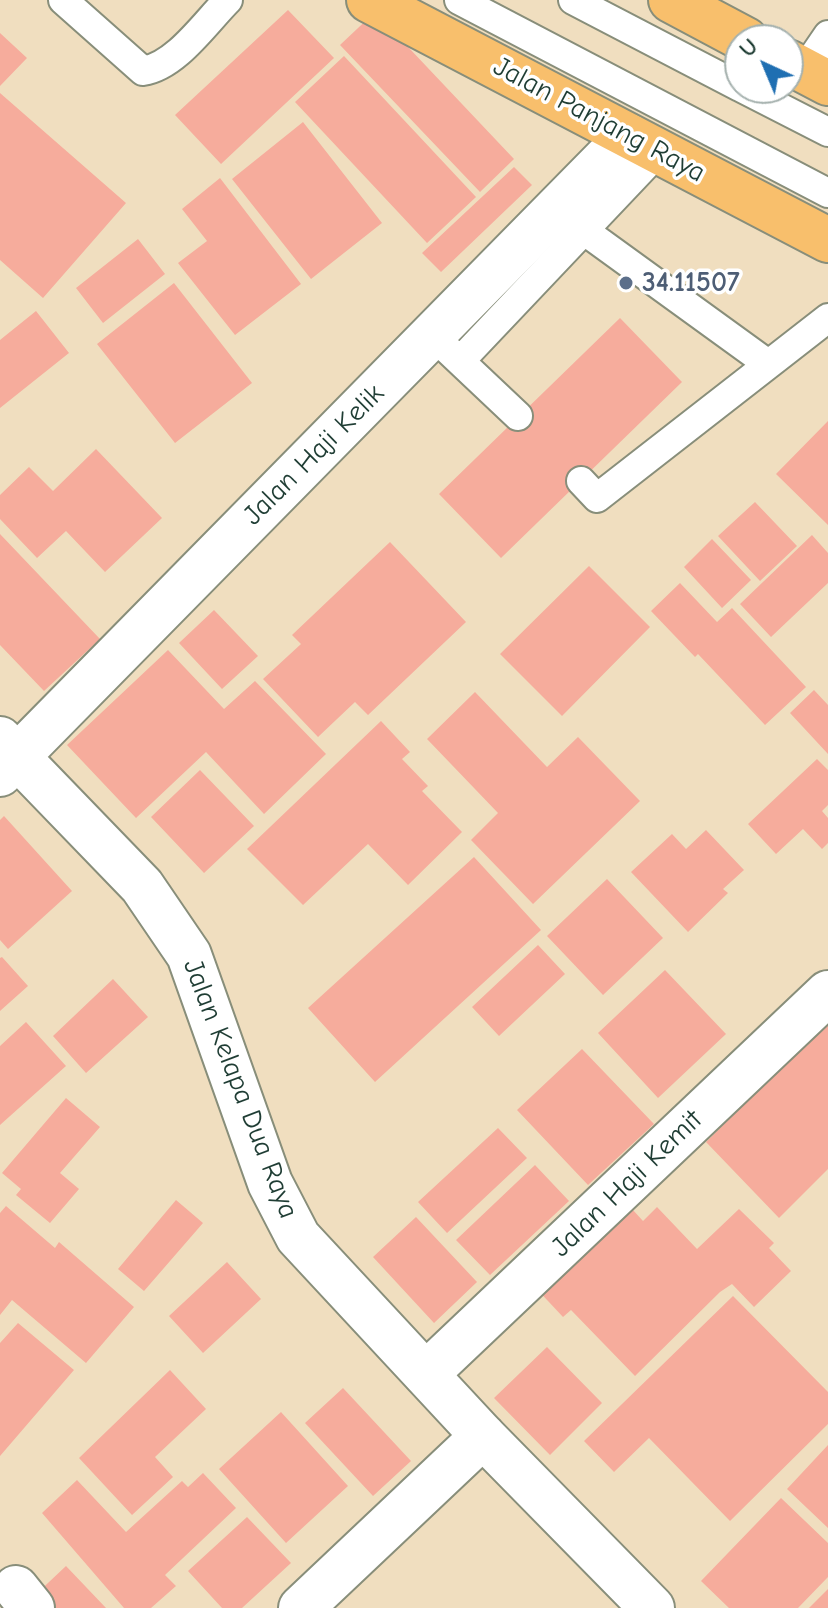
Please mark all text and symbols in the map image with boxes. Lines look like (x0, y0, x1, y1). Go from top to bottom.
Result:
north arrow (724, 24, 804, 104)
text: U (734, 34, 763, 63)
street label: Jalan Panjang Raya (487, 50, 711, 190)
place label: 34.11507 (642, 266, 739, 300)
marker: 34.11507 (617, 274, 635, 292)
street label: Jalan Haji Kelik (237, 378, 391, 532)
street label: Jalan Kelapa Dua Raya (175, 955, 305, 1223)
street label: Jalan Haji Kemit (545, 1104, 709, 1264)

